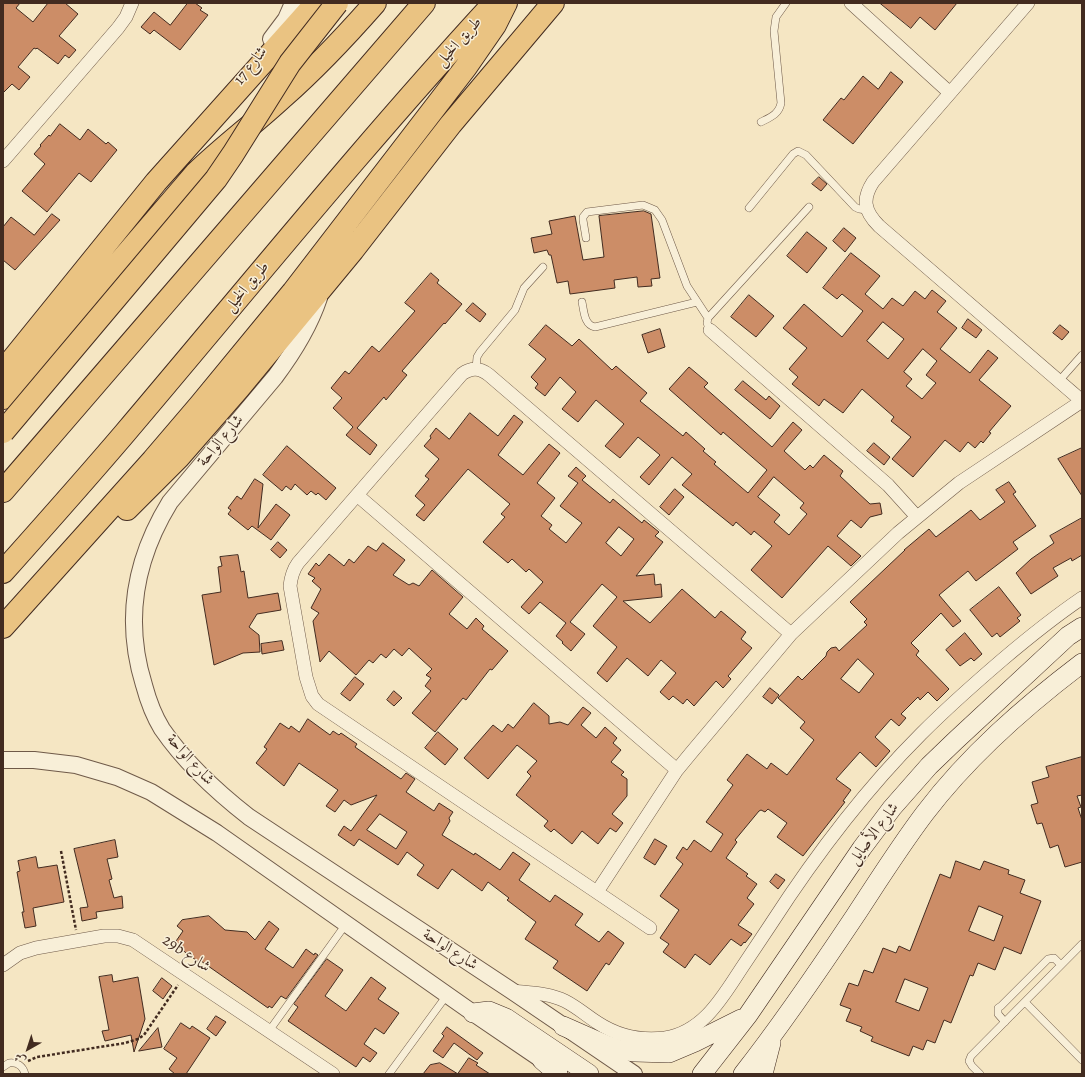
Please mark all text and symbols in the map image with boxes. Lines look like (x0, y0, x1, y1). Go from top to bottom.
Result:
street label: طريق الخيل (432, 13, 486, 71)
street label: 17 شارع (230, 43, 272, 89)
street label: طريق الخيل (220, 258, 274, 316)
street label: شارع الواحة (194, 411, 248, 471)
street label: شارع الواحة (162, 731, 218, 789)
street label: شارع الأصايل (844, 799, 904, 869)
street label: شارع الواحة (419, 925, 481, 975)
street label: 29b شارع (158, 931, 214, 977)
north arrow (8, 1029, 48, 1069)
text: ش (11, 1049, 29, 1068)

